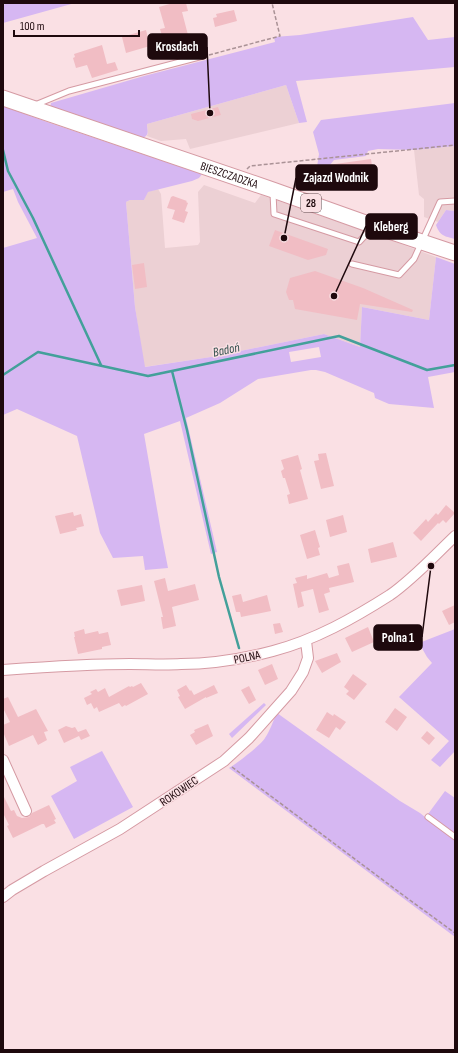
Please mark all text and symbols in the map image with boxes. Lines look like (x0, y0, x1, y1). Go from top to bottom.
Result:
scale bar (14, 12, 139, 38)
text: 100 m (20, 19, 45, 34)
callout: Krosdach (148, 34, 207, 59)
text: Krosdach (155, 39, 199, 55)
street label: BIESZCZADZKA (198, 159, 261, 193)
callout: Zajazd Wodnik (296, 165, 377, 190)
text: Zajazd Wodnik (303, 170, 369, 186)
road number: 28 (301, 194, 321, 212)
callout: Kleberg (366, 214, 417, 239)
text: Kleberg (374, 219, 409, 235)
water label: Badoń (211, 339, 242, 361)
callout: Polna 1 (374, 625, 422, 650)
text: Polna 1 (382, 630, 414, 646)
street label: POLNA (232, 647, 263, 668)
street label: ROKOWIEC (157, 773, 202, 810)

